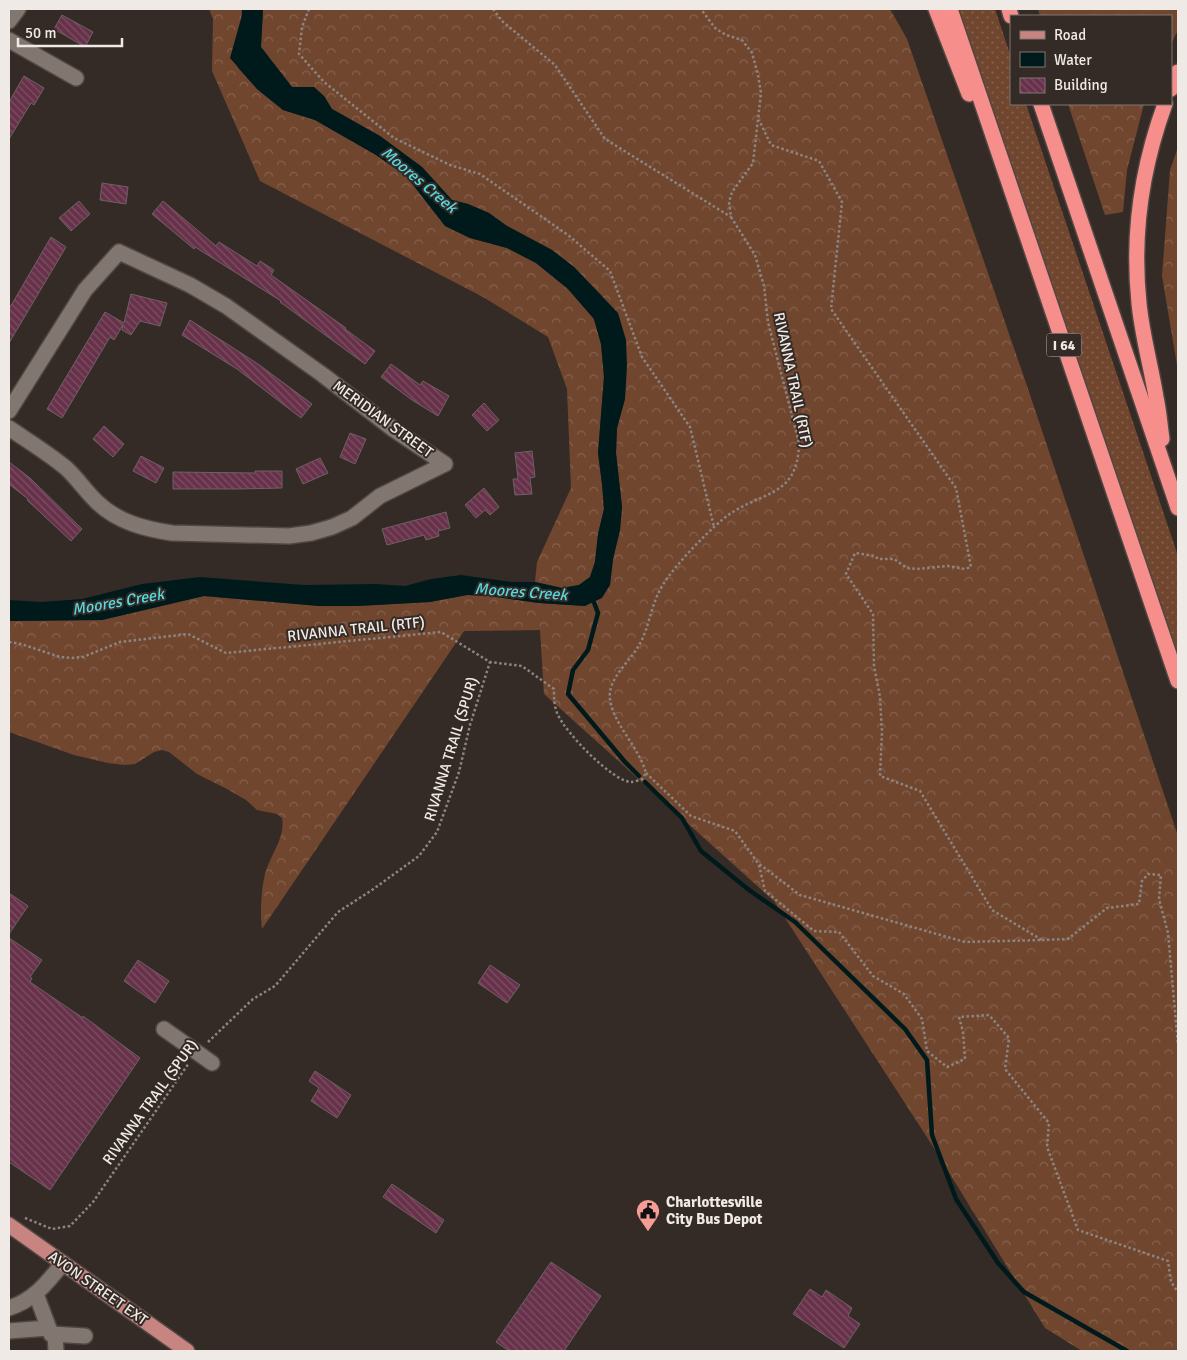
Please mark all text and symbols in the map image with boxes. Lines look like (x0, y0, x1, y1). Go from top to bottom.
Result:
scale bar (18, 15, 121, 47)
legend (1010, 15, 1172, 105)
text: 50 m (25, 24, 56, 42)
text: Road (1054, 26, 1086, 44)
text: Water (1054, 51, 1092, 69)
text: Building (1054, 76, 1108, 94)
water label: Moores Creek (377, 142, 463, 219)
street label: RIVANNA TRAIL (RTF) (770, 311, 816, 449)
road number: I 64 (1046, 334, 1082, 356)
street label: MERIDIAN STREET (329, 377, 437, 462)
water label: Moores Creek (474, 579, 570, 605)
water label: Moores Creek (70, 584, 167, 620)
street label: RIVANNA TRAIL (RTF) (286, 613, 426, 645)
street label: RIVANNA TRAIL (SPUR) (420, 675, 482, 823)
street label: RIVANNA TRAIL (SPUR) (99, 1036, 201, 1168)
place label: Charlottesville City Bus Depot (666, 1193, 763, 1228)
public building icon: Charlottesville City Bus Depot (635, 1198, 661, 1232)
street label: AVON STREET EXT (45, 1247, 152, 1329)

